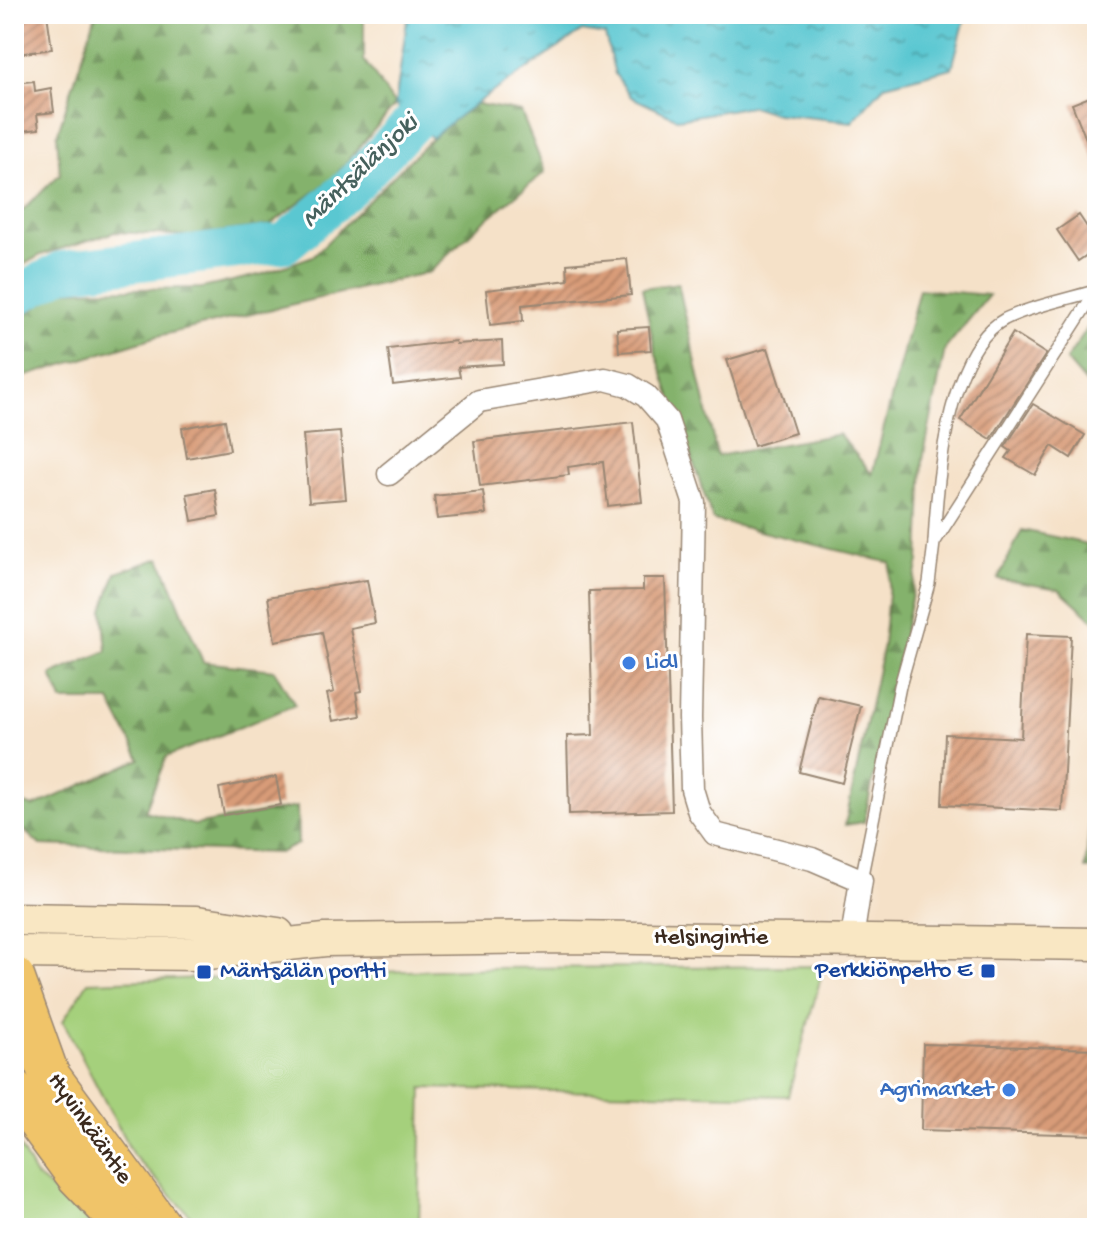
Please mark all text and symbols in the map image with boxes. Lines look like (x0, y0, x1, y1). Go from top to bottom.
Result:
water label: Mäntsälänjoki (296, 106, 428, 235)
place label: Lidl (645, 649, 678, 678)
marker: Lidl (620, 654, 638, 672)
street label: Helsingintie (654, 924, 769, 953)
place label: Perkkiönpelto E (814, 957, 973, 986)
place label: Mäntsälän portti (220, 958, 387, 987)
marker: Perkkiönpelto E (979, 962, 997, 980)
marker: Mäntsälän portti (195, 963, 213, 981)
street label: Hyvinkääntie (40, 1068, 138, 1191)
place label: Agrimarket (880, 1076, 995, 1105)
marker: Agrimarket (1000, 1081, 1018, 1099)

